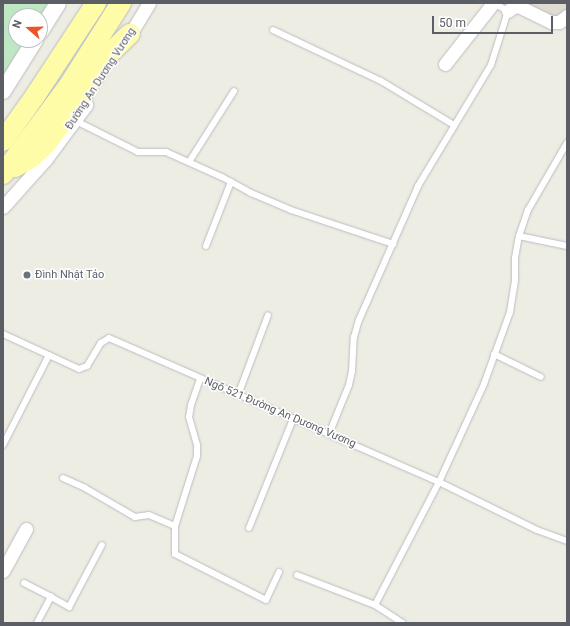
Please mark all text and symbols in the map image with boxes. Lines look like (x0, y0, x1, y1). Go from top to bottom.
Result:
north arrow (8, 8, 48, 48)
scale bar (434, 8, 555, 34)
text: 50 m (439, 16, 466, 30)
text: N (10, 18, 25, 30)
street label: Đường An Dương Vương (63, 26, 139, 132)
place label: Đình Nhật Tảo (35, 268, 104, 282)
marker: Đình Nhật Tảo (22, 270, 32, 280)
street label: Ngõ 521 Đường An Dương Vương (202, 375, 358, 451)

